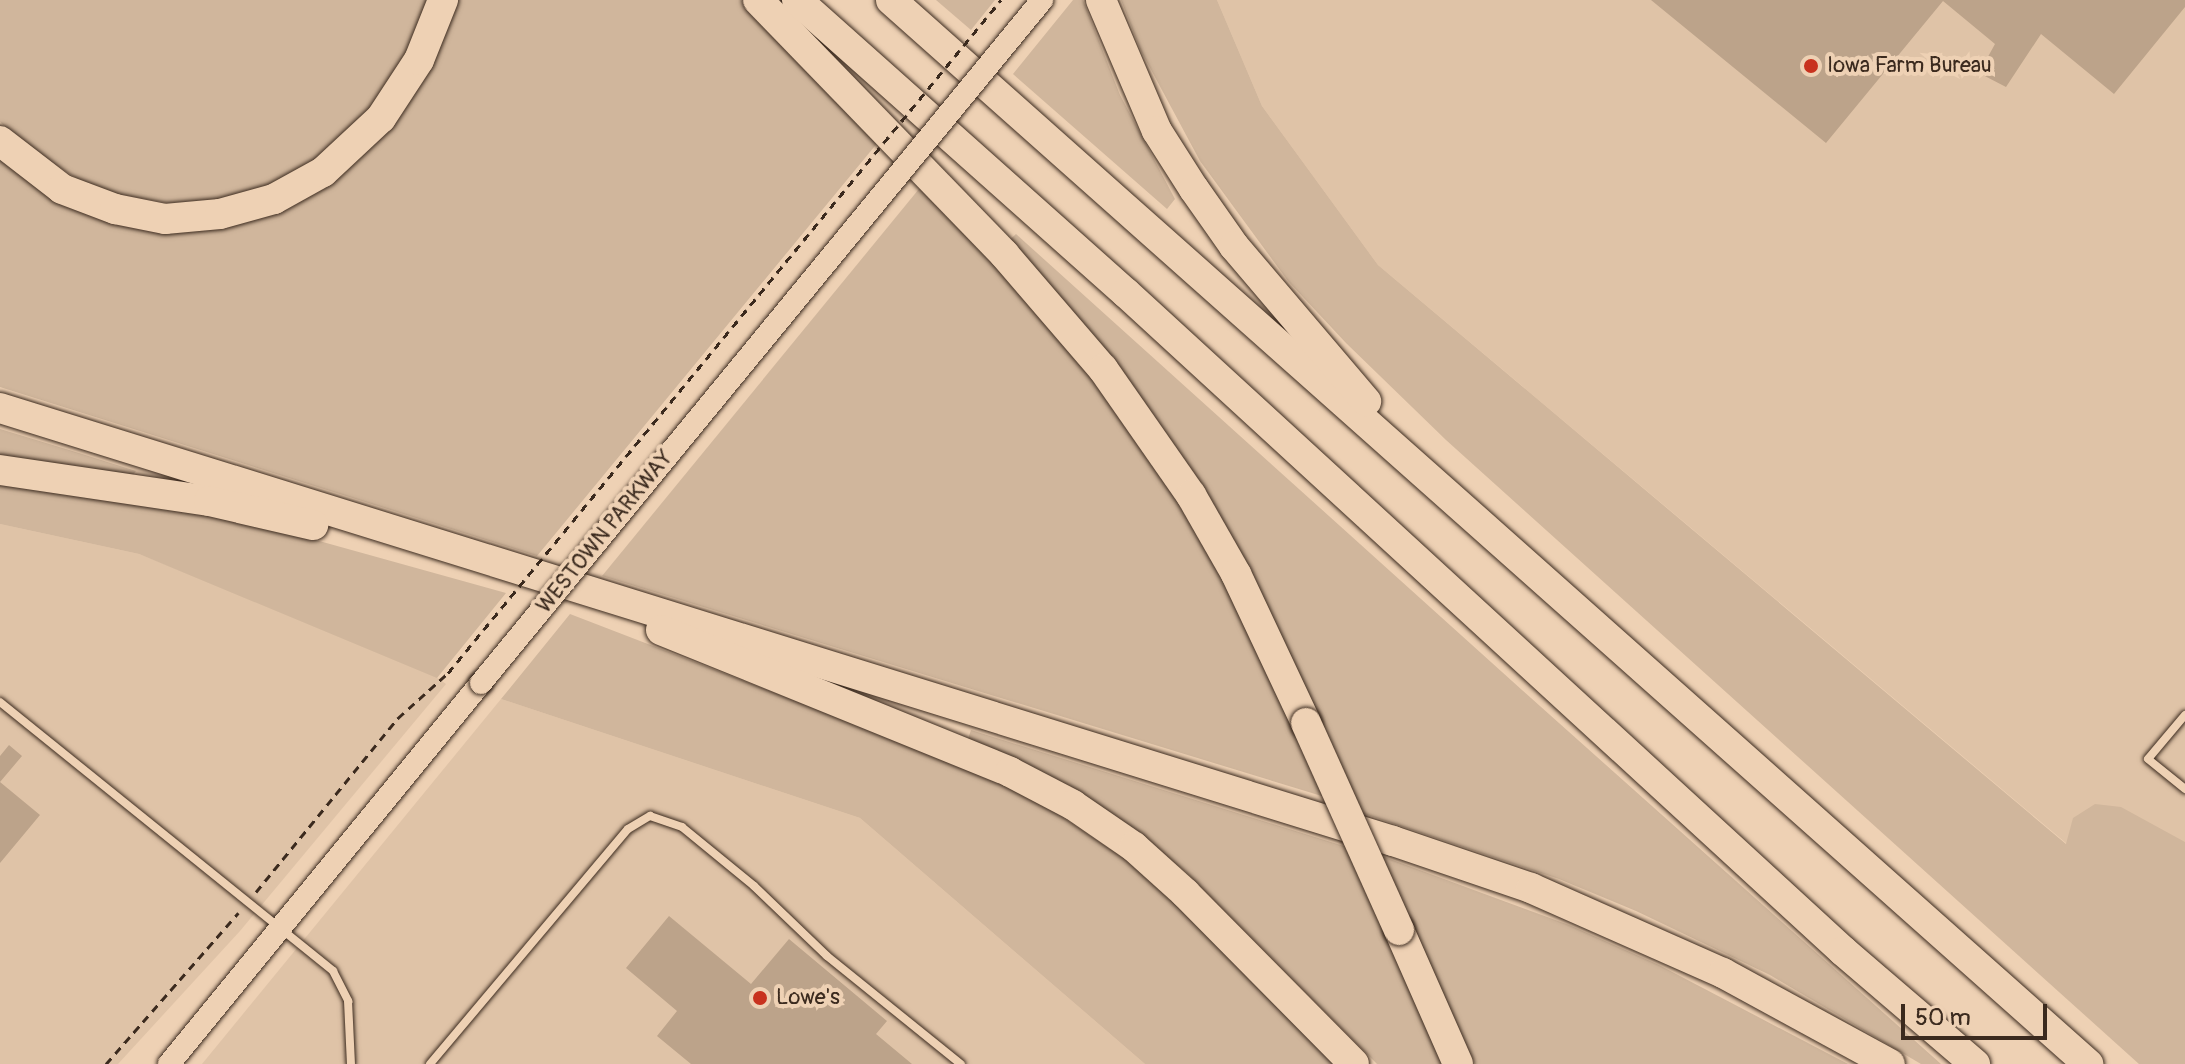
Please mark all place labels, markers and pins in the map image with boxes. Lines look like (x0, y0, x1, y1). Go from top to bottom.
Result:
place label: Iowa Farm Bureau (1827, 53, 1992, 79)
marker: Iowa Farm Bureau (1802, 57, 1820, 75)
place label: Lowe's (776, 985, 840, 1011)
marker: Lowe's (751, 989, 769, 1007)

